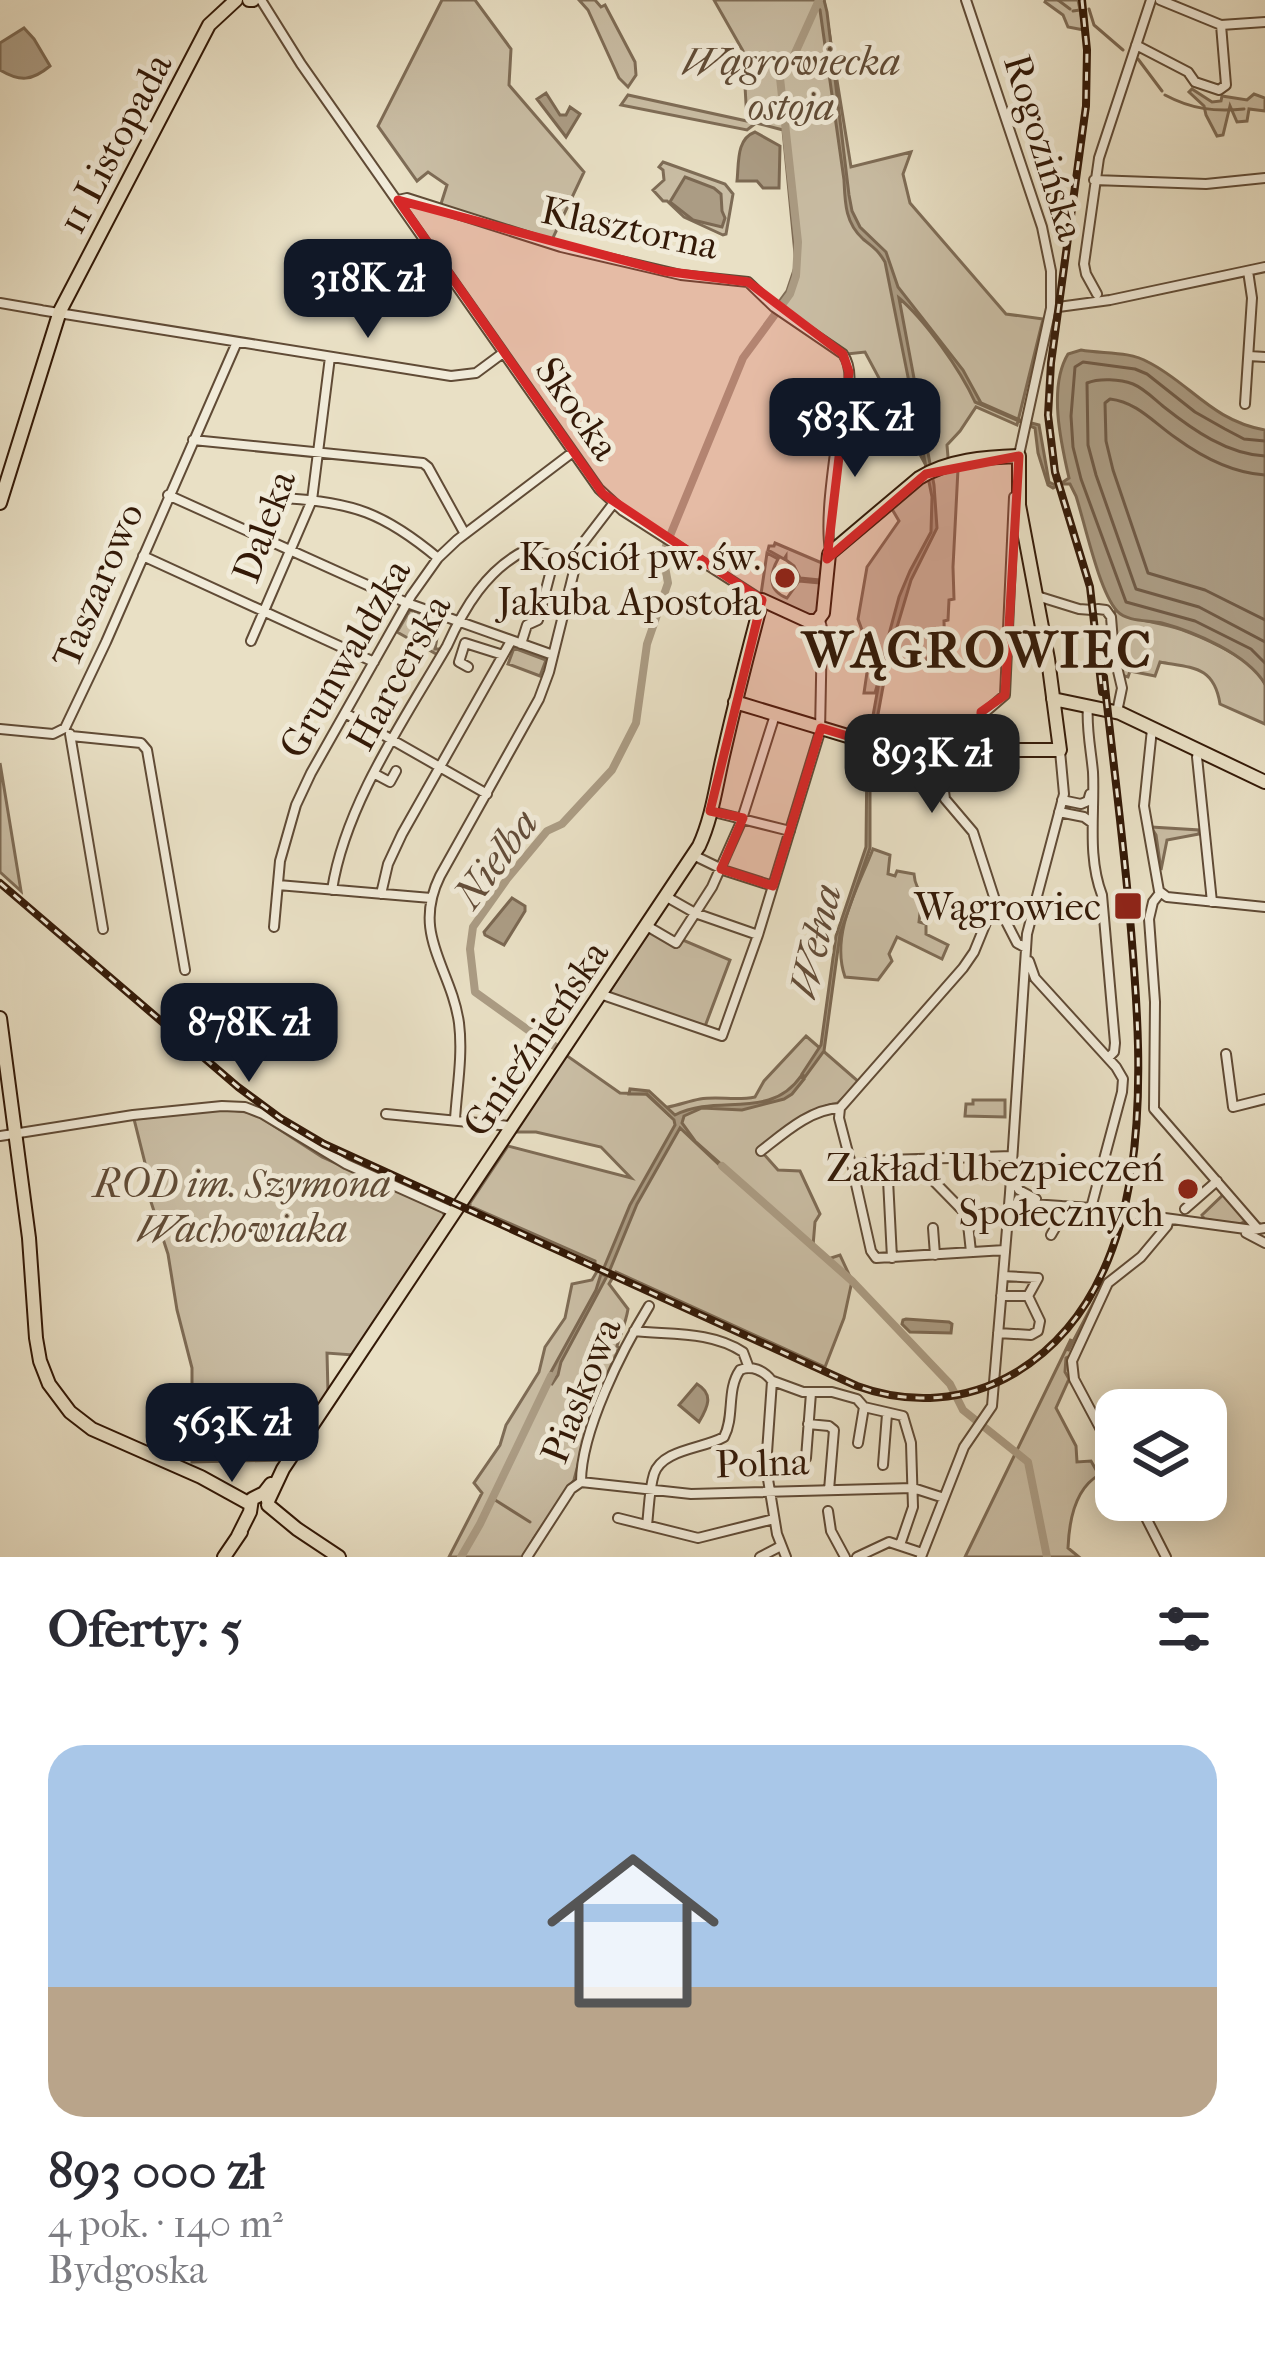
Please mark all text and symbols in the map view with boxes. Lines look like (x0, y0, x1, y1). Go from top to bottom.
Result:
park label: Wągrowiecka ostoja (682, 39, 900, 130)
street label: 11 Listopada (48, 45, 182, 242)
street label: Rogozińska (994, 49, 1094, 247)
street label: Klasztorna (537, 187, 723, 269)
pin: 318K zł (257, 239, 479, 341)
text: 318K zł (311, 255, 425, 301)
street label: Skocka (526, 348, 629, 469)
pin: 583K zł (744, 378, 966, 480)
text: 583K zł (796, 394, 914, 440)
street label: Daleka (223, 463, 306, 588)
street label: Taszarowo (43, 496, 153, 674)
place label: Kościół pw. św. Jakuba Apostoła (495, 534, 762, 625)
street label: Grunwaldzka (269, 550, 421, 766)
marker: Kościół pw. św. Jakuba Apostoła (772, 565, 798, 591)
street label: Harcerska (337, 586, 461, 758)
district label: WĄGROWIEC (800, 620, 1154, 681)
pin: 893K zł (821, 714, 1043, 816)
text: 893K zł (872, 730, 992, 776)
water label: Nielba (442, 800, 549, 919)
water label: Wełna (779, 879, 852, 1003)
place label: Wągrowiec (913, 884, 1101, 930)
marker: Wągrowiec (1112, 890, 1144, 922)
street label: Gnieźnieńska (454, 931, 619, 1145)
pin: 878K zł (138, 983, 360, 1085)
text: 878K zł (188, 999, 310, 1045)
place label: Zakład Ubezpieczeń Społecznych (826, 1145, 1164, 1236)
park label: ROD im. Szymona Wachowiaka (90, 1161, 391, 1252)
marker: Zakład Ubezpieczeń Społecznych (1175, 1176, 1201, 1202)
street label: Piaskowa (531, 1310, 631, 1470)
pin: 563K zł (121, 1383, 343, 1485)
map controls (1095, 1389, 1227, 1521)
button: layers (1095, 1389, 1227, 1521)
text: 563K zł (173, 1399, 291, 1445)
street label: Polna (714, 1438, 811, 1488)
icon: filters (1151, 1596, 1217, 1662)
text: Oferty: 5 (48, 1599, 242, 1659)
icon: home (525, 1823, 741, 2039)
text: 893 000 zł (48, 2141, 264, 2201)
text: 4 pok. · 140 m² (48, 2201, 283, 2247)
text: Bydgoska (48, 2247, 207, 2293)

